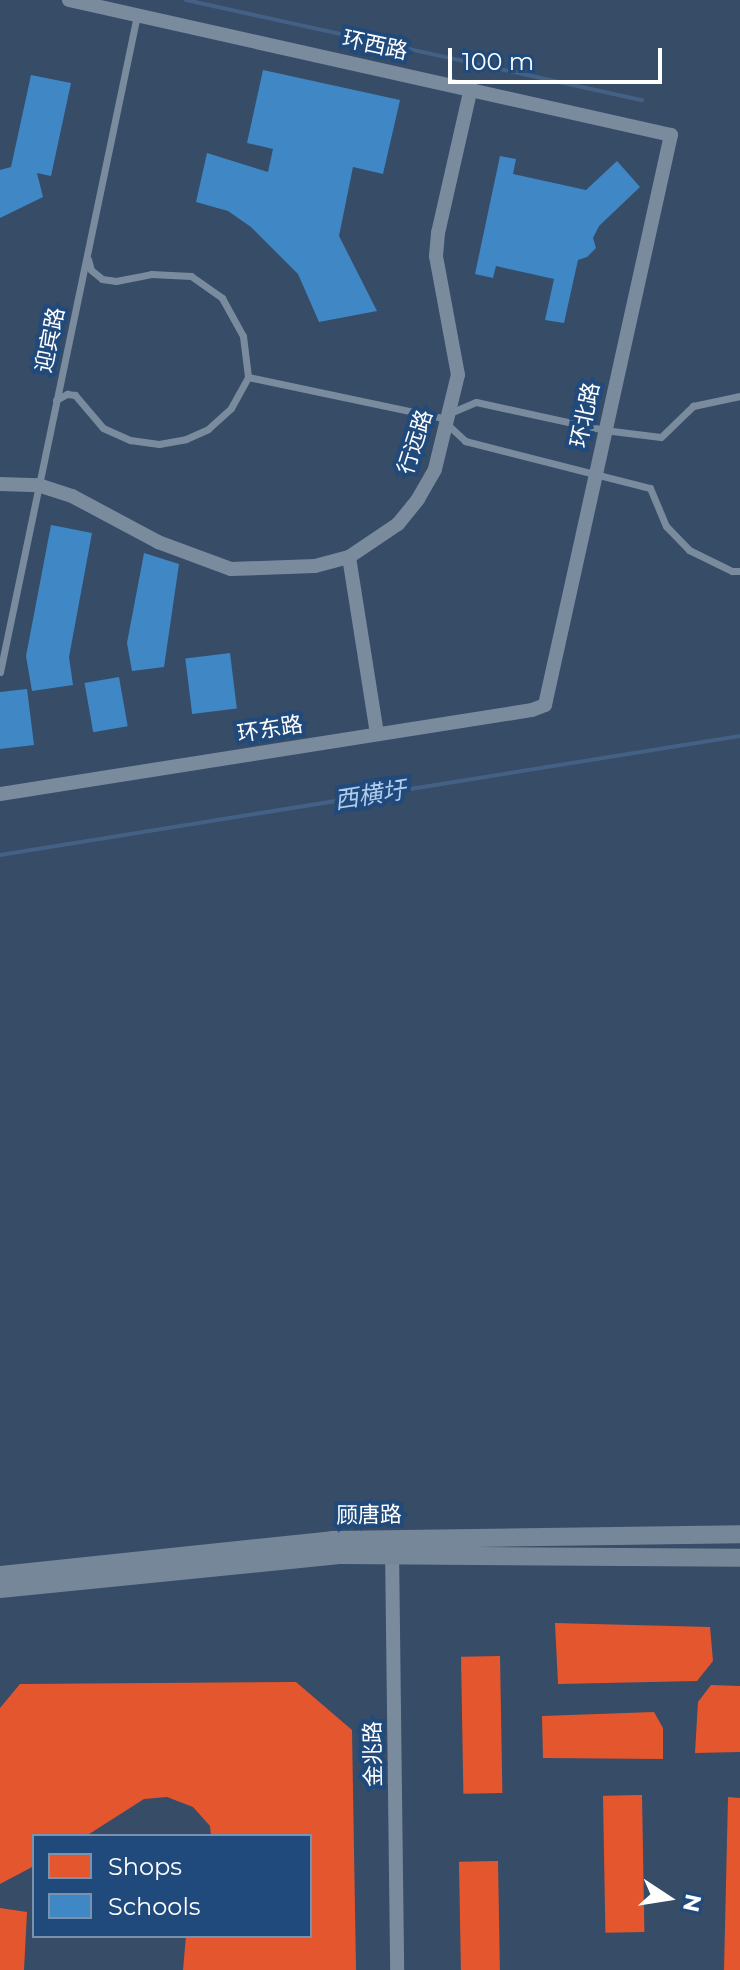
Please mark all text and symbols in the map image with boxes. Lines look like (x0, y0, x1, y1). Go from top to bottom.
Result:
street label: 环西路 (340, 25, 410, 65)
scale bar (452, 32, 666, 82)
text: 100 m (462, 47, 534, 76)
street label: 迎宾路 (30, 305, 70, 375)
street label: 环北路 (565, 380, 605, 450)
street label: 行远路 (392, 407, 438, 477)
street label: 环东路 (235, 711, 305, 747)
water label: 西横圩 (332, 775, 408, 815)
street label: 顾唐路 (336, 1501, 402, 1529)
street label: 金兆路 (359, 1721, 387, 1787)
legend (32, 1834, 312, 1938)
text: Shops (108, 1852, 182, 1881)
north arrow (628, 1858, 708, 1938)
text: Schools (108, 1892, 201, 1921)
text: N (677, 1892, 707, 1915)

